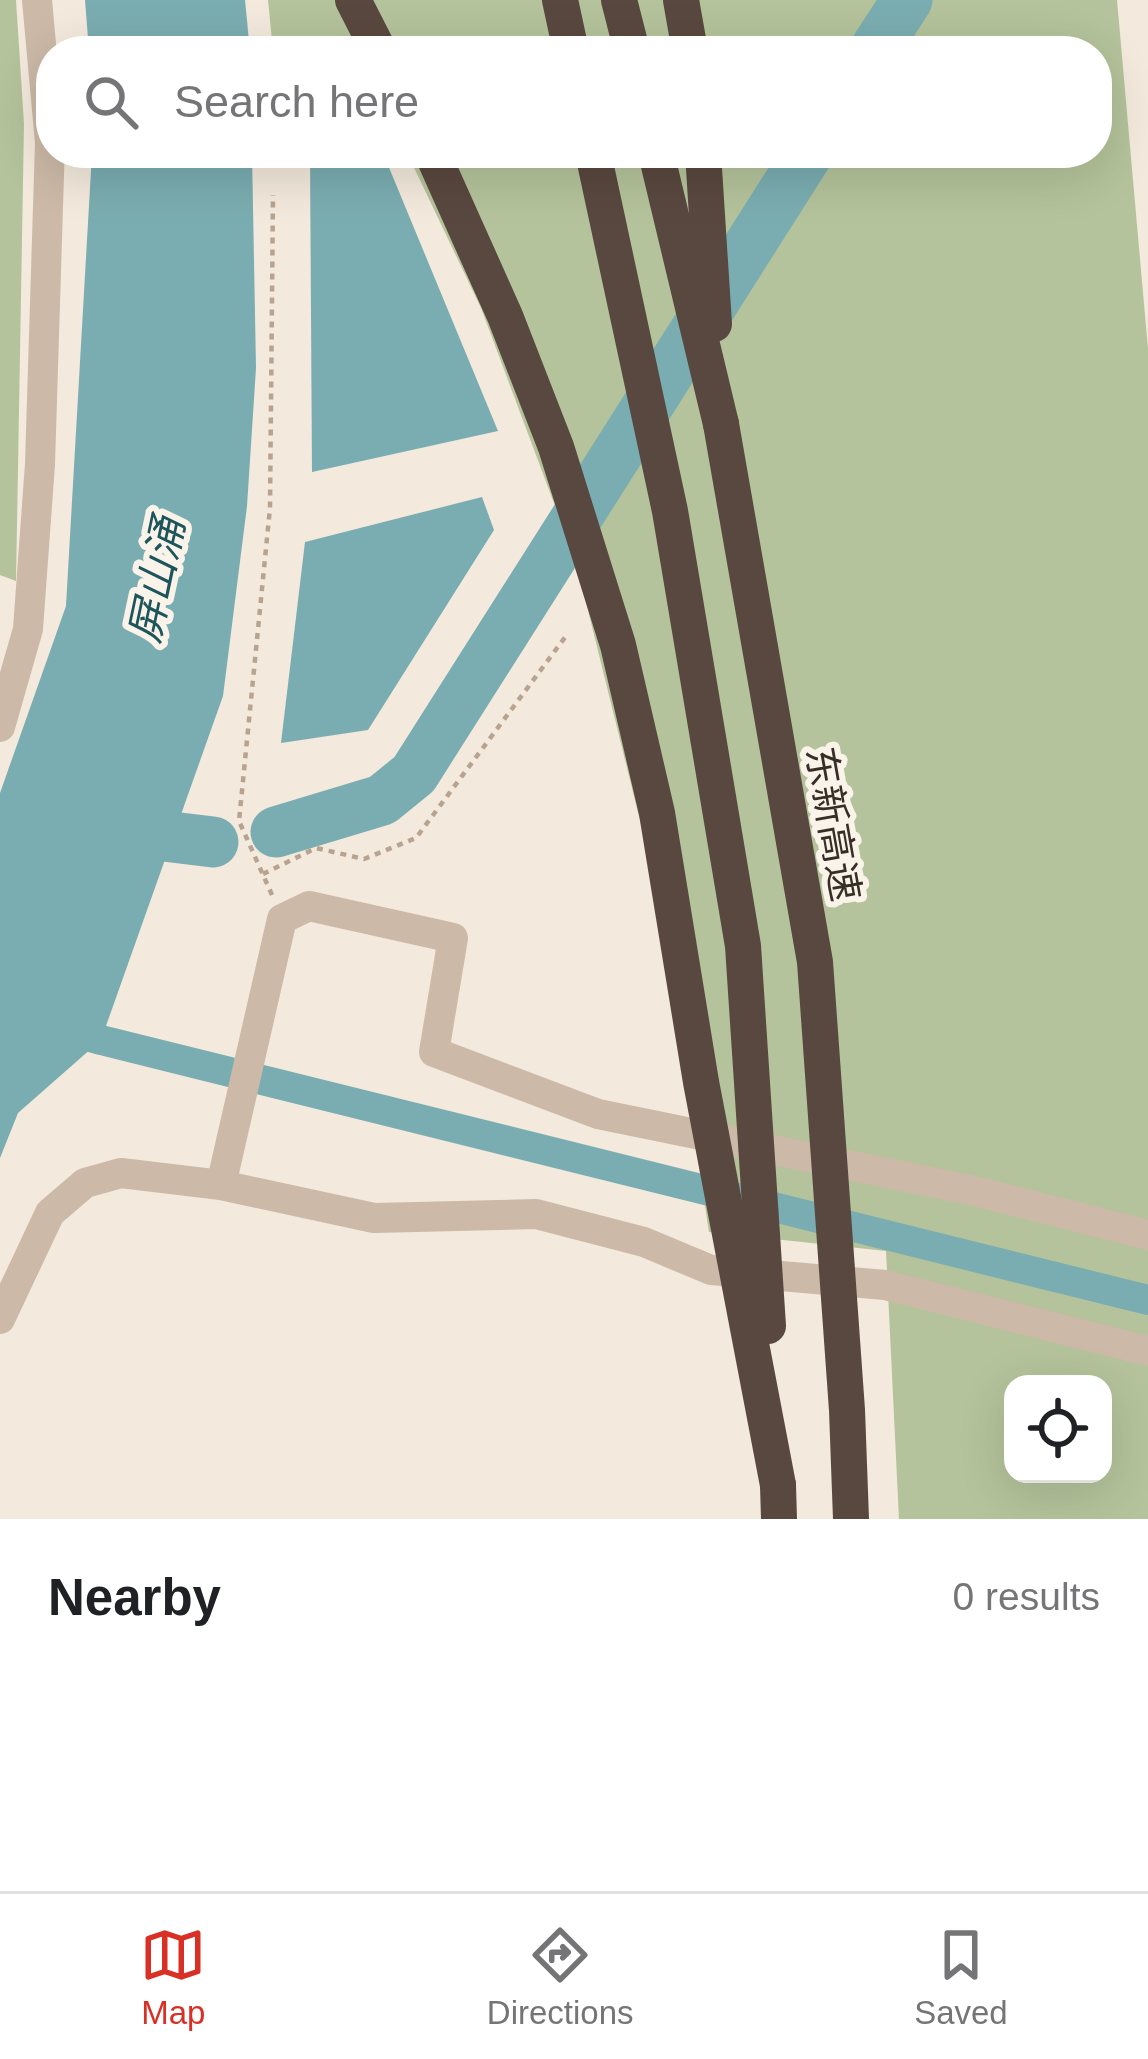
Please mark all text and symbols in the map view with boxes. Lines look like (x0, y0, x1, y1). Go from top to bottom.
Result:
search box (36, 36, 1112, 168)
icon: search (78, 69, 144, 135)
text: Search here (174, 76, 419, 127)
water label: 屏山涌 (121, 510, 194, 647)
street label: 东新高速 (798, 743, 868, 905)
map controls (1004, 1375, 1112, 1483)
button: locate (1004, 1375, 1112, 1483)
text: Nearby (48, 1569, 221, 1626)
text: 0 results (953, 1575, 1100, 1618)
tab: Map (140, 1922, 206, 2032)
tab: Directions (487, 1922, 634, 2032)
tab: Saved (914, 1922, 1008, 2032)

